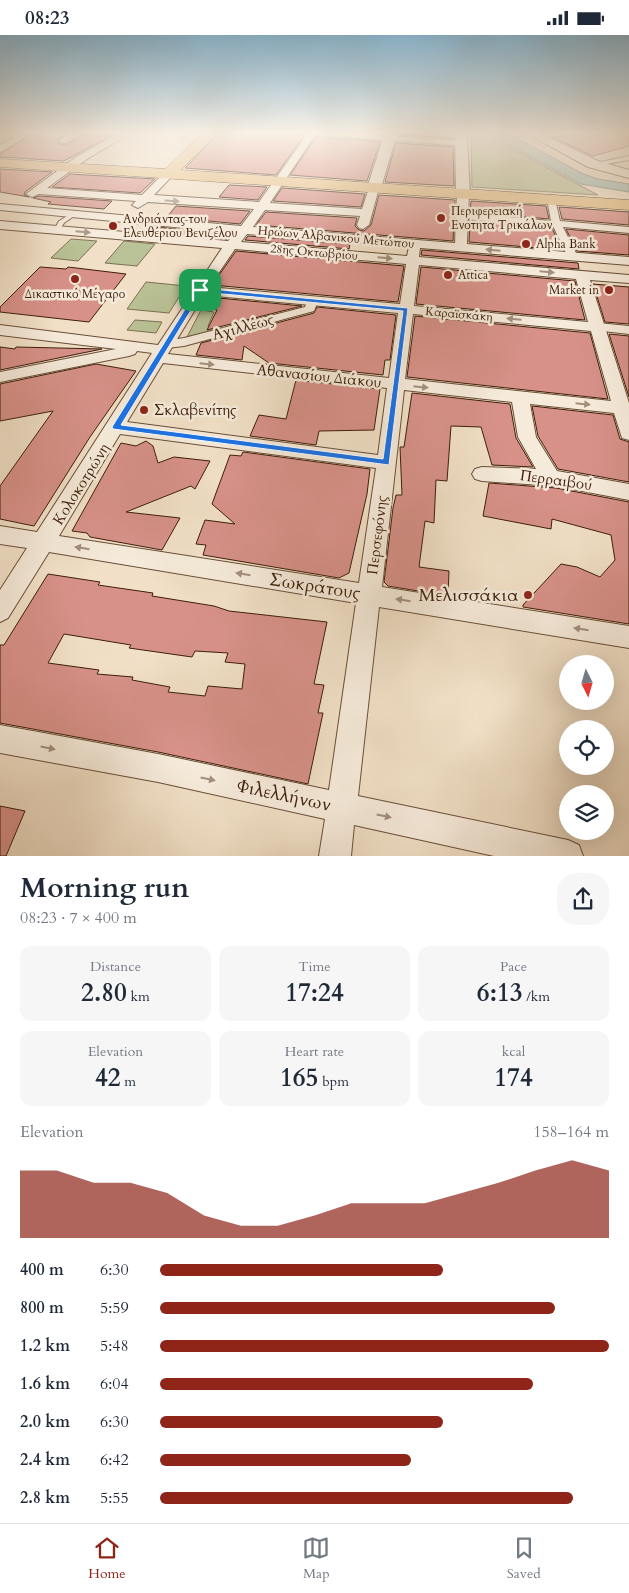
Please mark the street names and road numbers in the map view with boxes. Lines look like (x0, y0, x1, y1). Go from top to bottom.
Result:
street label: Ηρώων Αλβανικού Μετώπου (257, 222, 415, 252)
street label: 28ης Οκτωβρίου (270, 240, 358, 264)
street label: Καραϊσκάκη (425, 303, 493, 325)
street label: Αχιλλέως (210, 309, 277, 345)
street label: Αθανασίου Διάκου (256, 360, 382, 393)
street label: Κολοκοτρώνη (48, 439, 114, 529)
street label: Περραιβού (519, 465, 593, 495)
street label: Περσεφόνης (362, 494, 392, 576)
street label: Σωκράτους (268, 567, 362, 606)
street label: Φιλελλήνων (235, 773, 333, 818)

